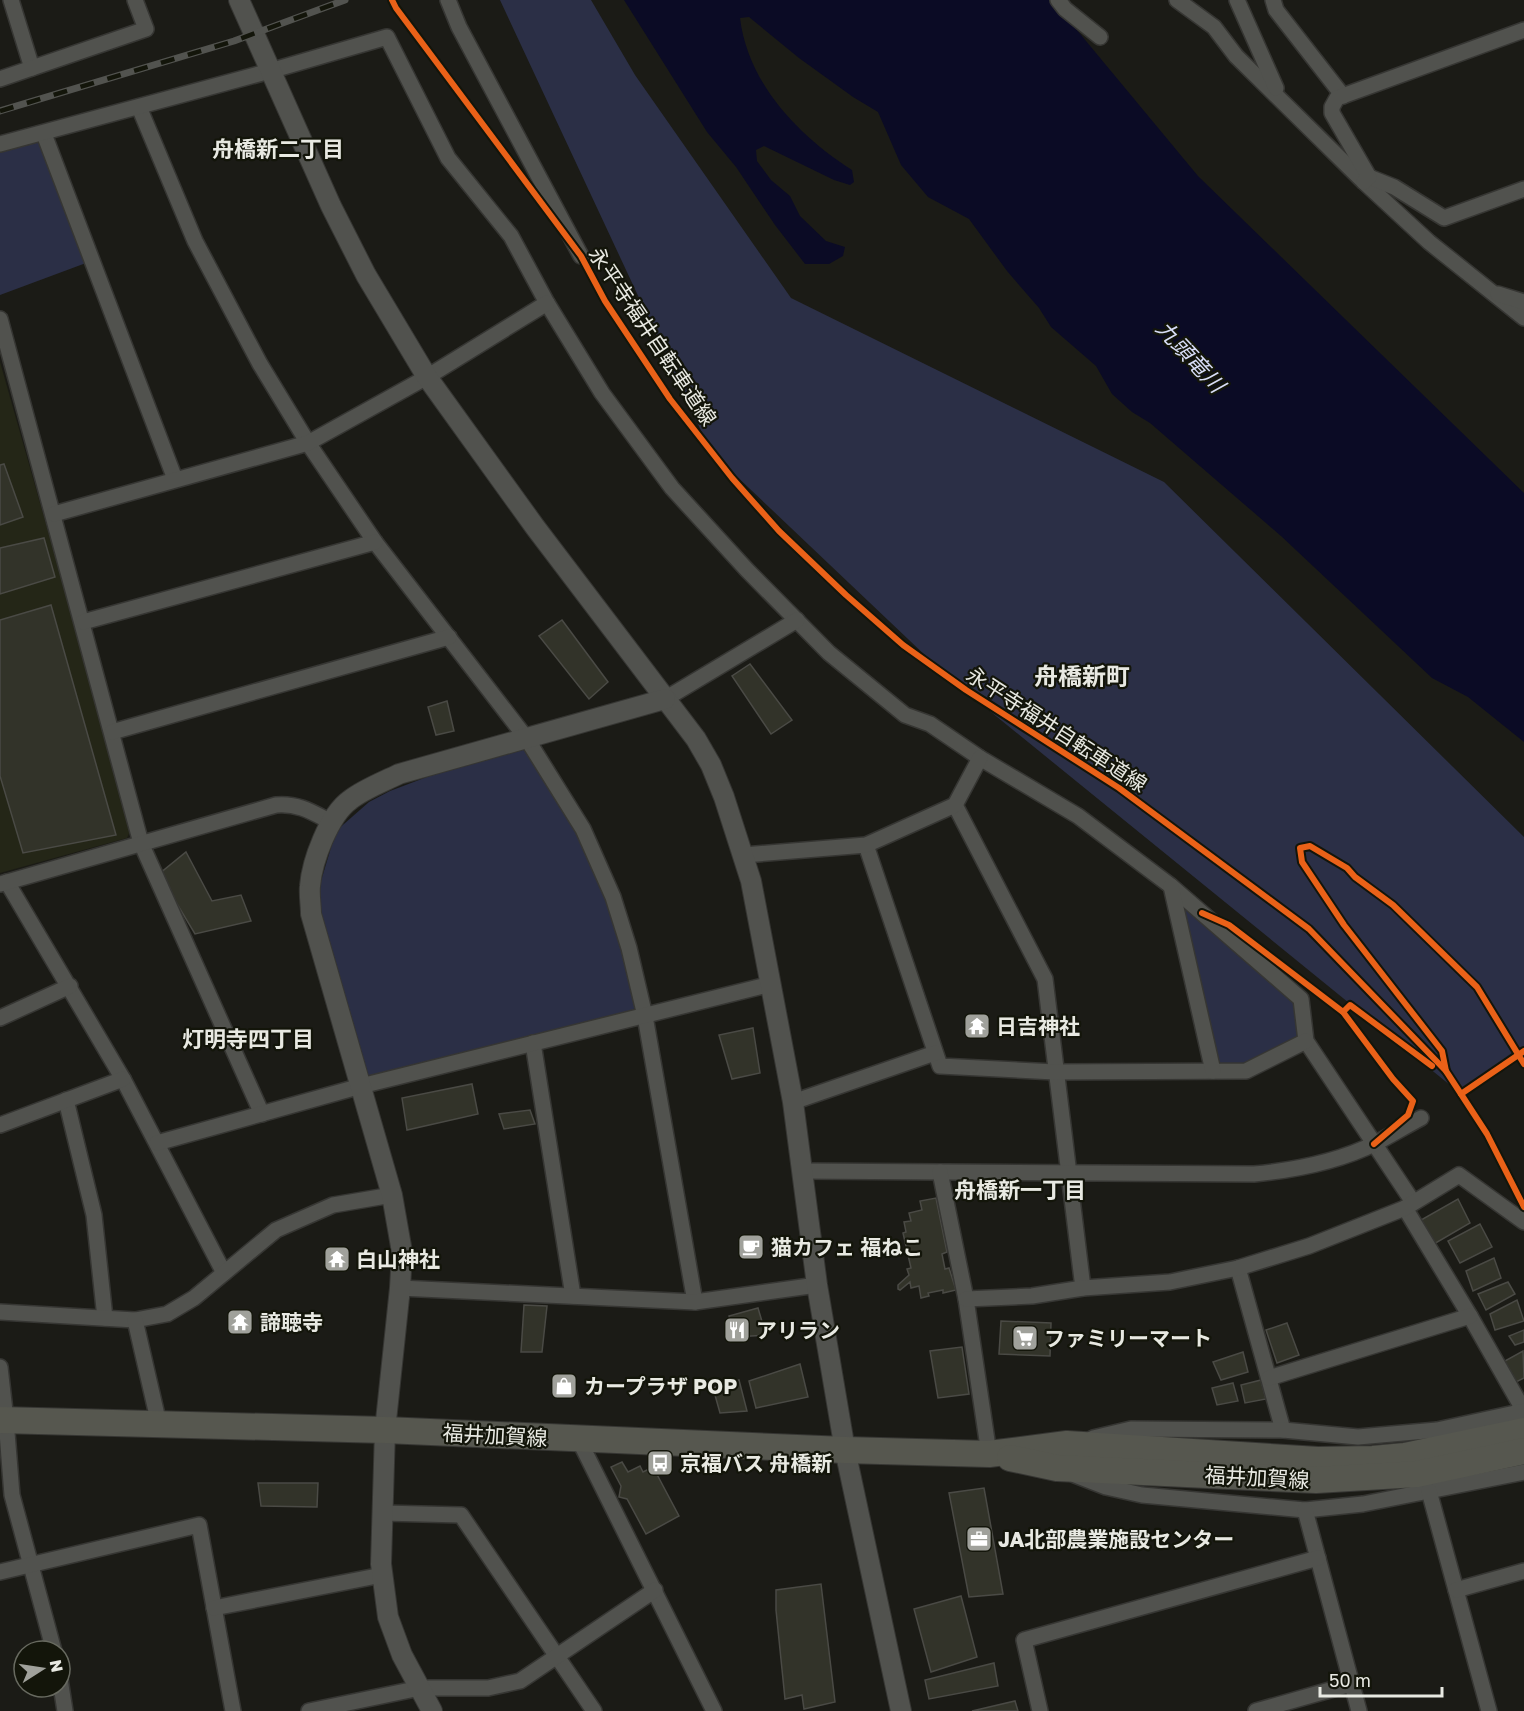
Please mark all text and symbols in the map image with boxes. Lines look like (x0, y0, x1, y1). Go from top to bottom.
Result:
district label: 舟橋新二丁目 (212, 135, 344, 162)
street label: 永平寺福井自転車道線 (584, 242, 722, 430)
water label: 九頭竜川 (1151, 315, 1232, 399)
street label: 永平寺福井自転車道線 (962, 661, 1152, 797)
district label: 舟橋新町 (1034, 661, 1130, 690)
temple icon: 日吉神社 (962, 1011, 992, 1041)
place label: 日吉神社 (996, 1013, 1080, 1039)
district label: 灯明寺四丁目 (182, 1025, 314, 1052)
district label: 舟橋新一丁目 (954, 1176, 1086, 1203)
cafe icon: 猫カフェ 福ねこ (736, 1232, 766, 1262)
place label: 猫カフェ 福ねこ (771, 1234, 923, 1260)
temple icon: 白山神社 (322, 1244, 352, 1274)
place label: 白山神社 (356, 1246, 440, 1272)
temple icon: 諦聴寺 (225, 1307, 255, 1337)
place label: 諦聴寺 (260, 1309, 323, 1335)
restaurant icon: アリラン (722, 1315, 752, 1345)
place label: アリラン (756, 1317, 840, 1343)
supermarket icon: ファミリーマート (1010, 1323, 1040, 1353)
place label: ファミリーマート (1044, 1325, 1212, 1351)
shop icon: カープラザ POP (549, 1371, 579, 1401)
place label: カープラザ POP (584, 1373, 737, 1399)
street label: 福井加賀線 (442, 1419, 548, 1451)
bus stop icon: 京福バス 舟橋新 (645, 1448, 675, 1478)
place label: 京福バス 舟橋新 (680, 1450, 832, 1476)
street label: 福井加賀線 (1204, 1461, 1310, 1493)
office icon: JA北部農業施設センター (964, 1524, 994, 1554)
place label: JA北部農業施設センター (998, 1526, 1234, 1552)
north arrow (12, 1639, 72, 1699)
text: N (46, 1658, 68, 1674)
scale bar (1320, 1660, 1442, 1698)
text: 50 m (1329, 1669, 1371, 1691)

